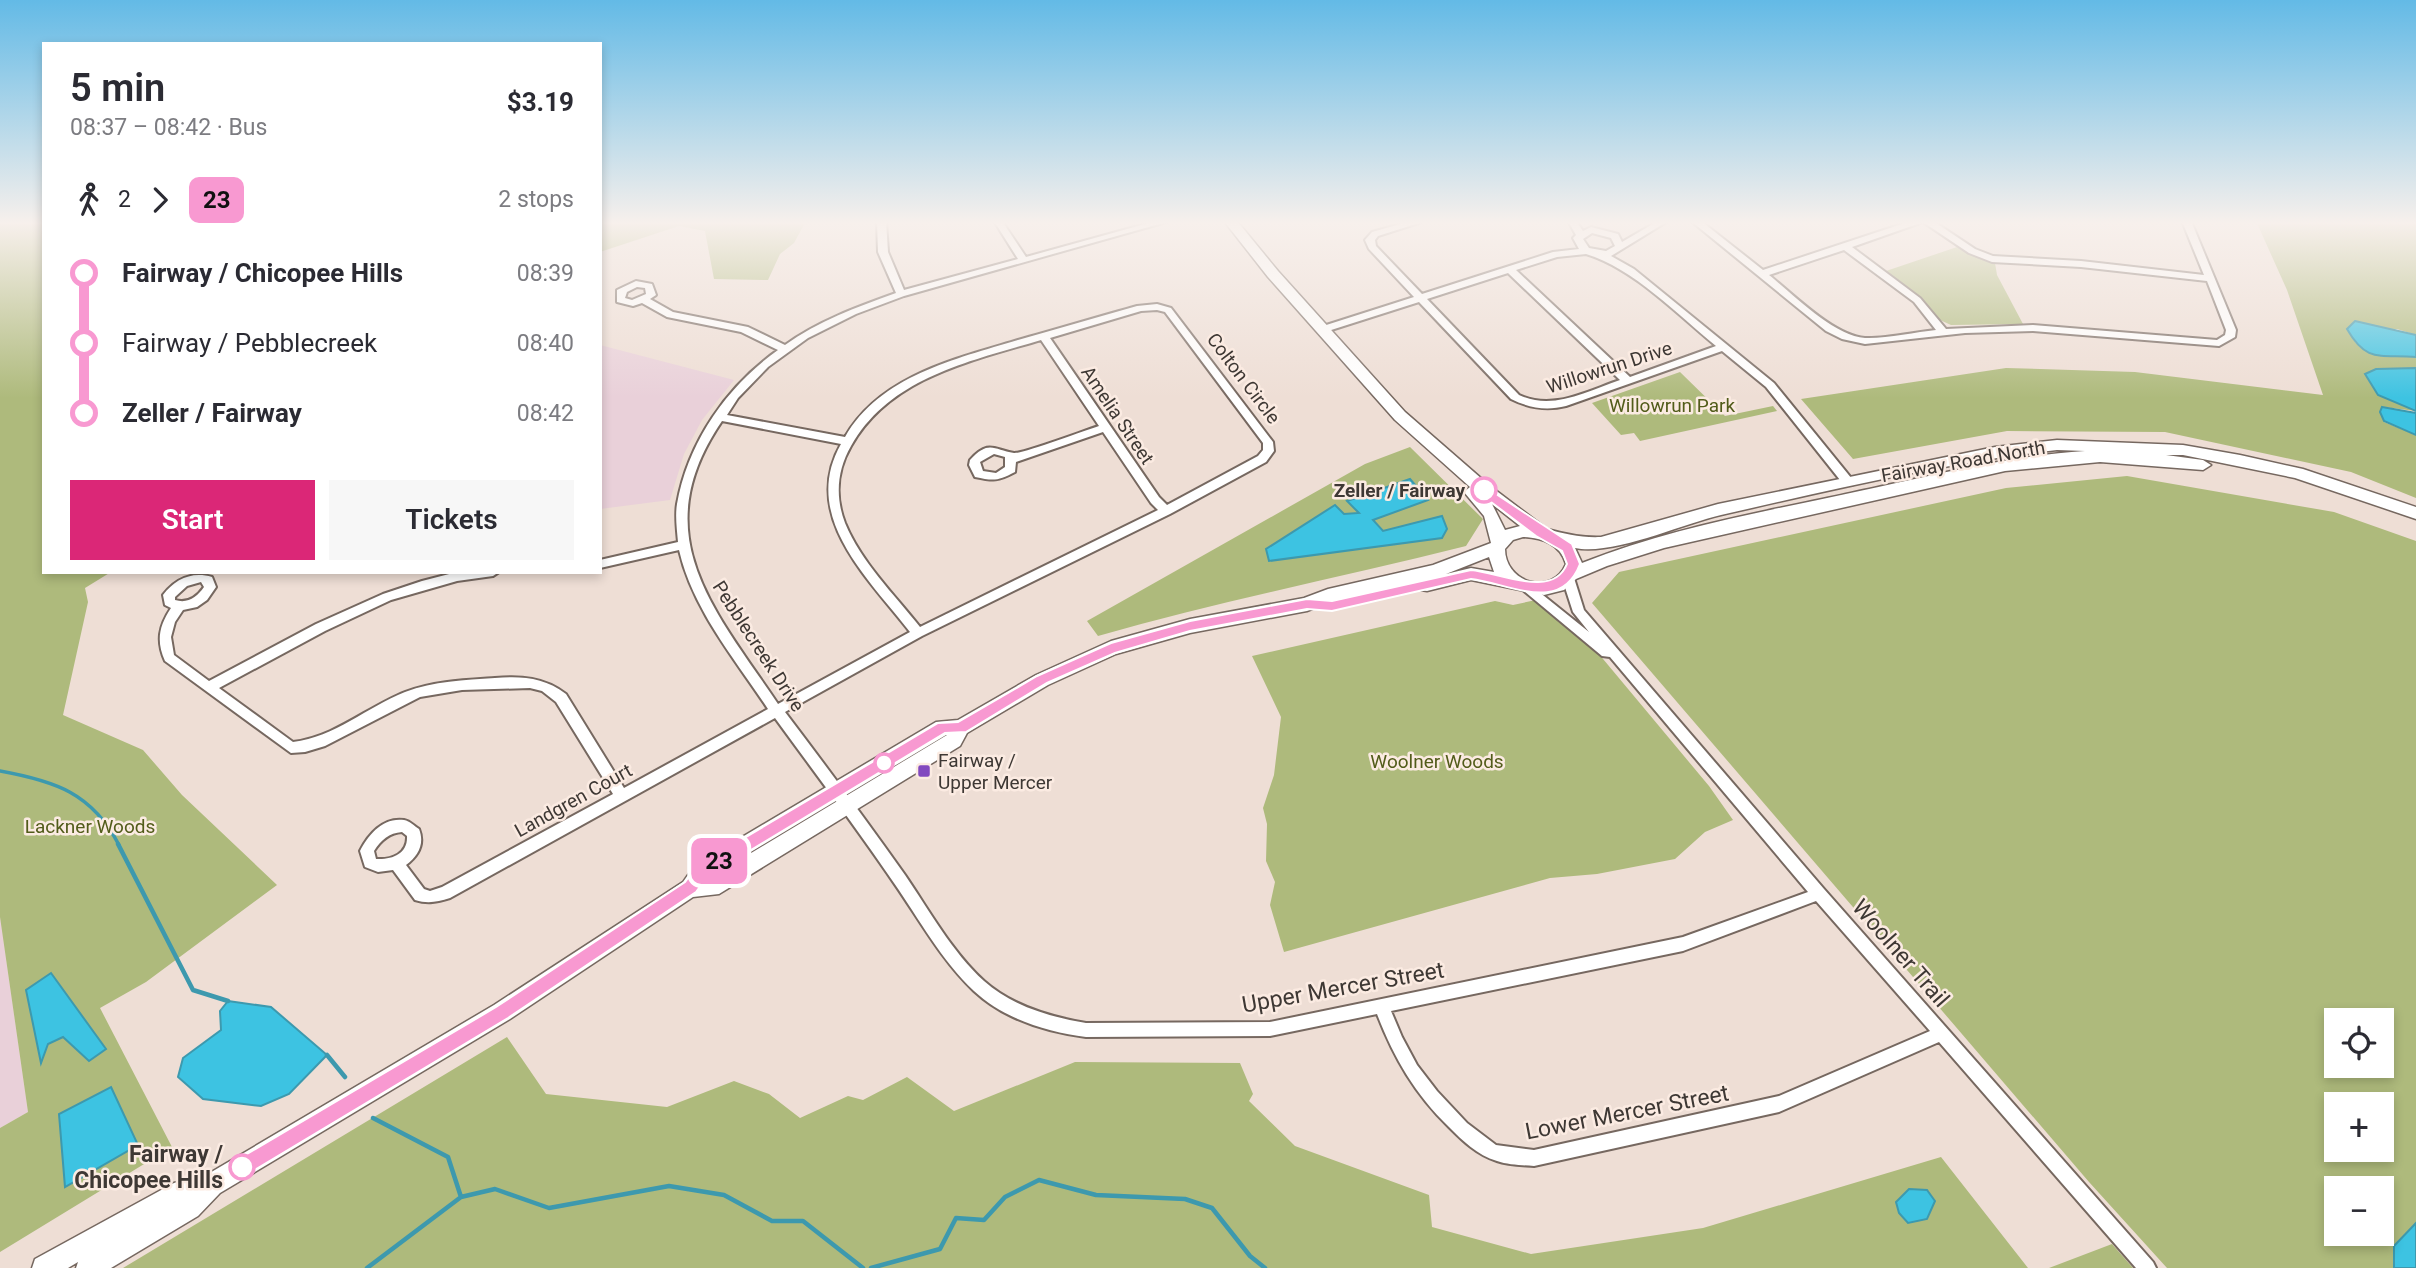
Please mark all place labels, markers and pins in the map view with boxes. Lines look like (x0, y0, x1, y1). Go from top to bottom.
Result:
marker: Zeller / Fairway (1471, 477, 1497, 503)
place label: Zeller / Fairway (1334, 479, 1465, 502)
place label: Fairway / Upper Mercer (938, 749, 1053, 794)
unlabelled marker (874, 753, 894, 773)
marker: Fairway / Upper Mercer (916, 763, 932, 779)
place label: Fairway / Chicopee Hills (74, 1141, 223, 1194)
marker: Fairway / Chicopee Hills (229, 1154, 255, 1180)

